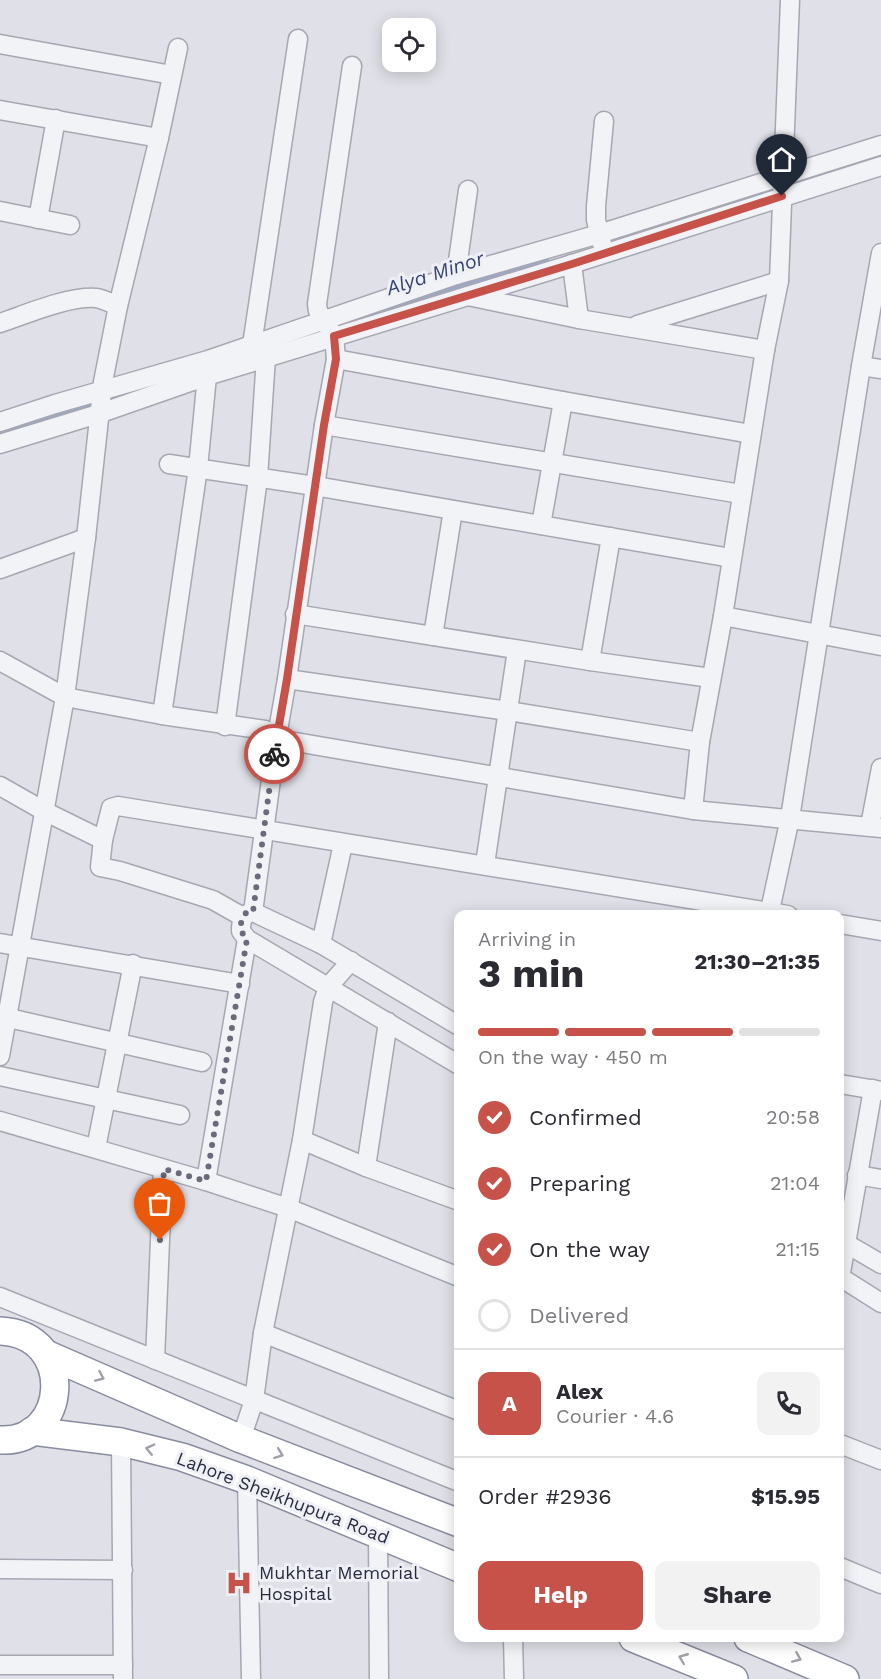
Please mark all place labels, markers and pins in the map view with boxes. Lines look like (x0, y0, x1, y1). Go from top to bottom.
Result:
pin (756, 134, 807, 196)
pin (134, 1178, 185, 1240)
place label: Mukhtar Memorial Hospital (259, 1562, 419, 1604)
hospital icon: Mukhtar Memorial Hospital (224, 1568, 254, 1598)

